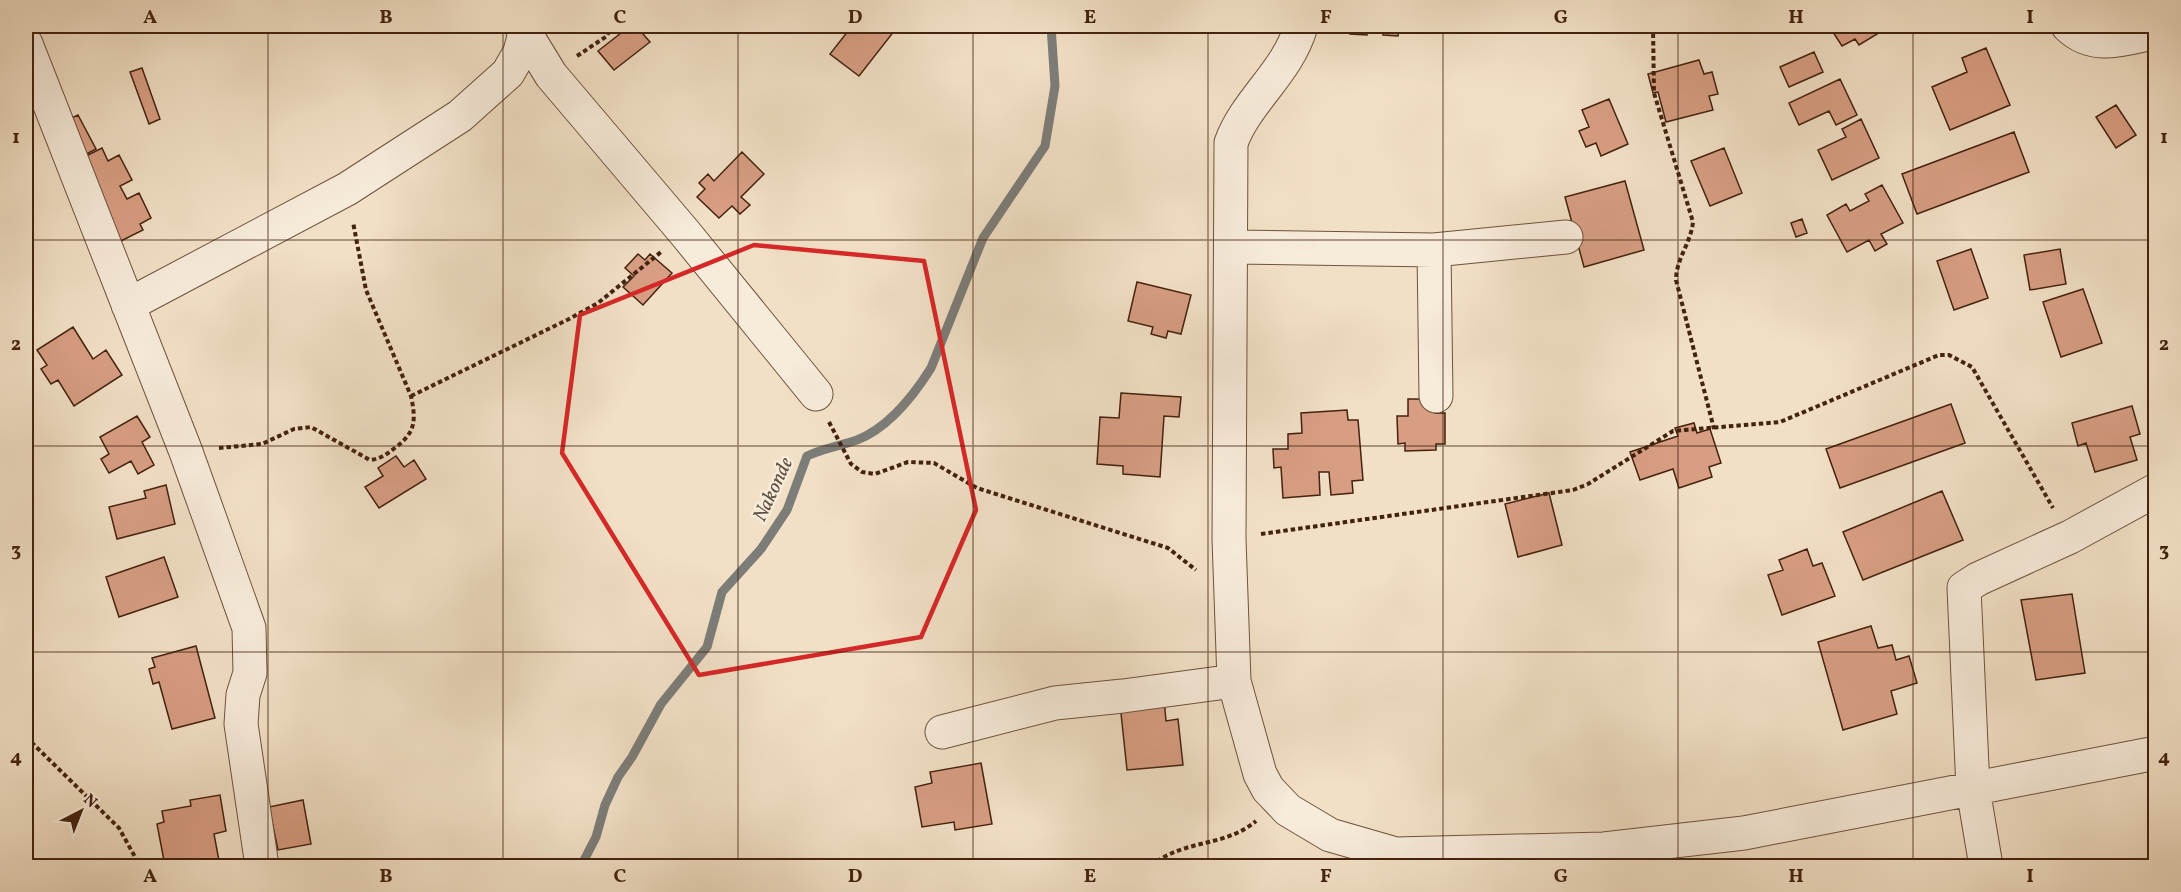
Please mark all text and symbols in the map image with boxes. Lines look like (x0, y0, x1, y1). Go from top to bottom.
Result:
text: A (143, 4, 157, 32)
text: B (379, 4, 393, 32)
text: C (614, 4, 627, 32)
text: D (848, 4, 862, 32)
text: E (1084, 4, 1096, 32)
text: F (1320, 4, 1332, 32)
text: G (1554, 4, 1568, 32)
text: H (1788, 4, 1804, 32)
text: I (2026, 4, 2034, 32)
text: 1 (12, 124, 20, 152)
text: 1 (2160, 124, 2168, 152)
text: 2 (11, 331, 21, 359)
text: 2 (2159, 331, 2169, 359)
water label: Nakonde (747, 452, 801, 527)
text: 3 (11, 537, 21, 565)
text: 3 (2159, 537, 2169, 565)
text: 4 (10, 744, 22, 772)
text: 4 (2158, 744, 2170, 772)
north arrow (51, 781, 111, 841)
text: N (78, 789, 102, 814)
text: A (143, 863, 157, 891)
text: B (379, 863, 393, 891)
text: C (614, 863, 627, 891)
text: D (848, 863, 862, 891)
text: E (1084, 863, 1096, 891)
text: F (1320, 863, 1332, 891)
text: G (1554, 863, 1568, 891)
text: H (1788, 863, 1804, 891)
text: I (2026, 863, 2034, 891)

